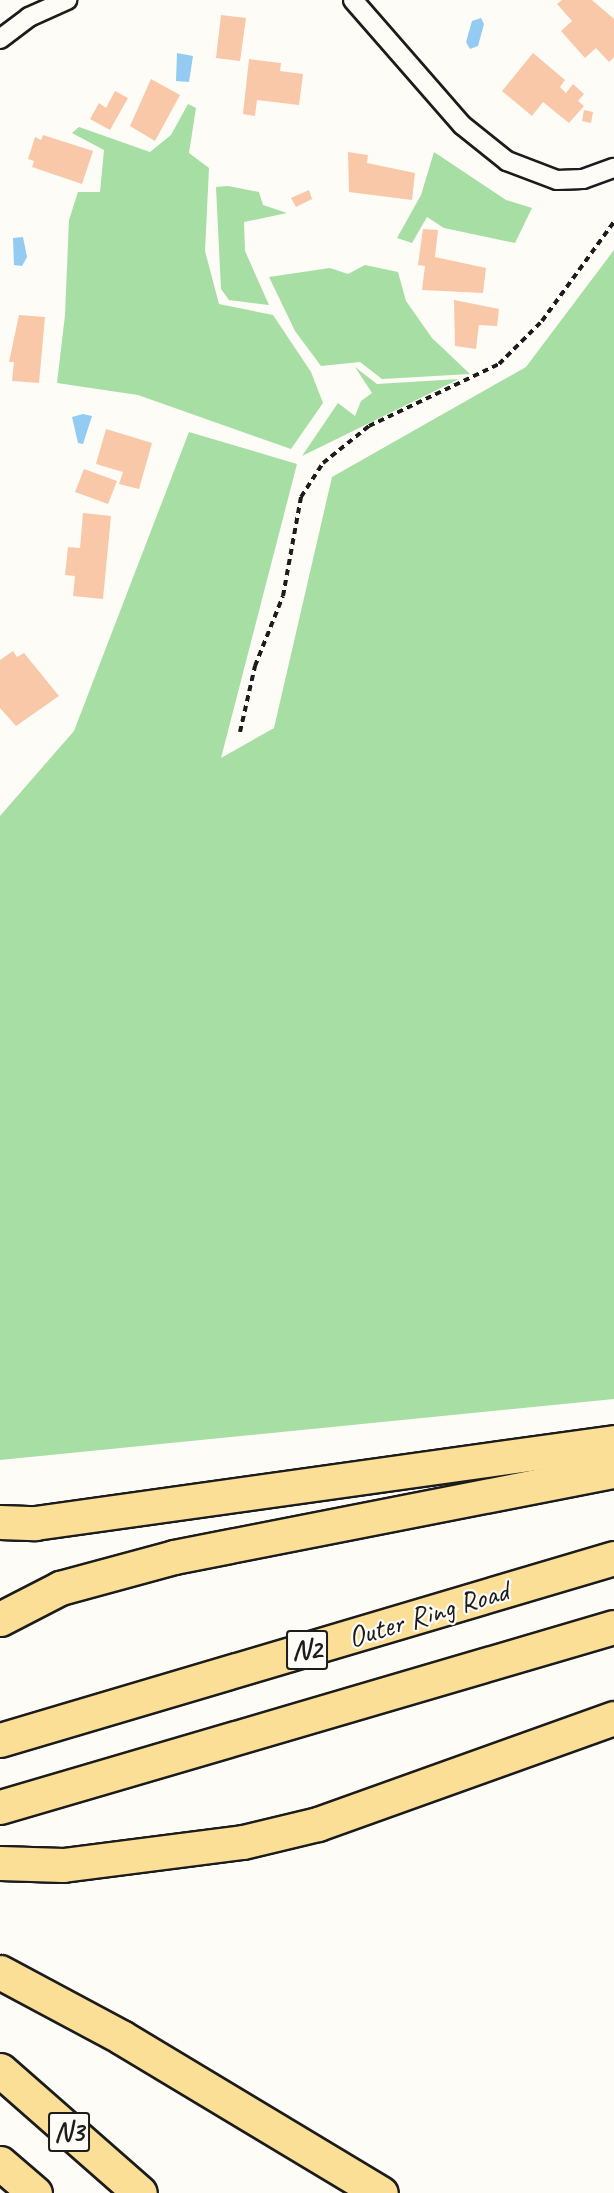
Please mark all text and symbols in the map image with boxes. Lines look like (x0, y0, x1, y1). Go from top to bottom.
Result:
street label: Outer Ring Road (343, 1572, 513, 1656)
road number: N2 (286, 1625, 328, 1675)
road number: N3 (48, 2107, 90, 2157)

